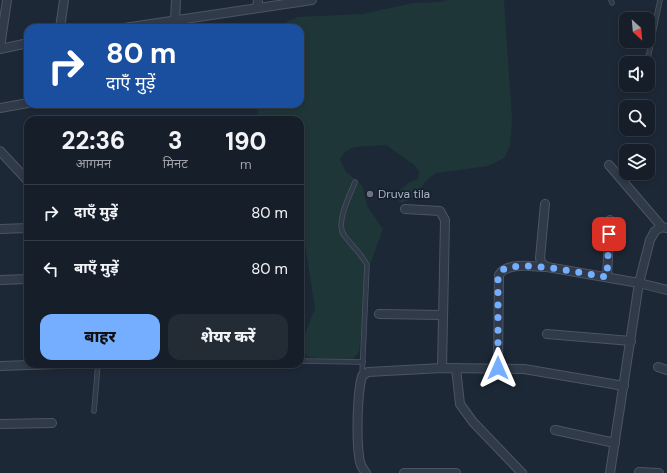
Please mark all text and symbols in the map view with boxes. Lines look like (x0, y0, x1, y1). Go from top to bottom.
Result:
north arrow (619, 12, 655, 48)
map controls (619, 12, 655, 180)
text: 80 m (106, 35, 176, 72)
icon: right (40, 40, 92, 92)
button: sound (619, 56, 655, 92)
text: दाएँ मुड़ें (106, 71, 155, 95)
button: search (619, 100, 655, 136)
text: 22:36 (62, 125, 125, 156)
text: 3 (168, 125, 183, 156)
text: 190 (225, 126, 266, 157)
button: layers (619, 144, 655, 180)
text: आगमन (76, 155, 111, 172)
text: मिनट (163, 155, 188, 172)
text: m (240, 156, 252, 173)
place label: Druva tila (378, 186, 430, 202)
marker: Druva tila (365, 189, 375, 199)
icon: right (40, 202, 62, 224)
text: दाएँ मुड़ें (74, 202, 118, 222)
text: 80 m (251, 203, 288, 223)
pin (592, 217, 626, 251)
icon: arrive (598, 223, 620, 245)
icon: left (40, 258, 62, 280)
text: बाएँ मुड़ें (74, 258, 119, 278)
text: 80 m (251, 259, 288, 279)
button: बाहर (40, 314, 160, 360)
button: शेयर करें (168, 314, 288, 360)
position arrow (477, 347, 519, 389)

